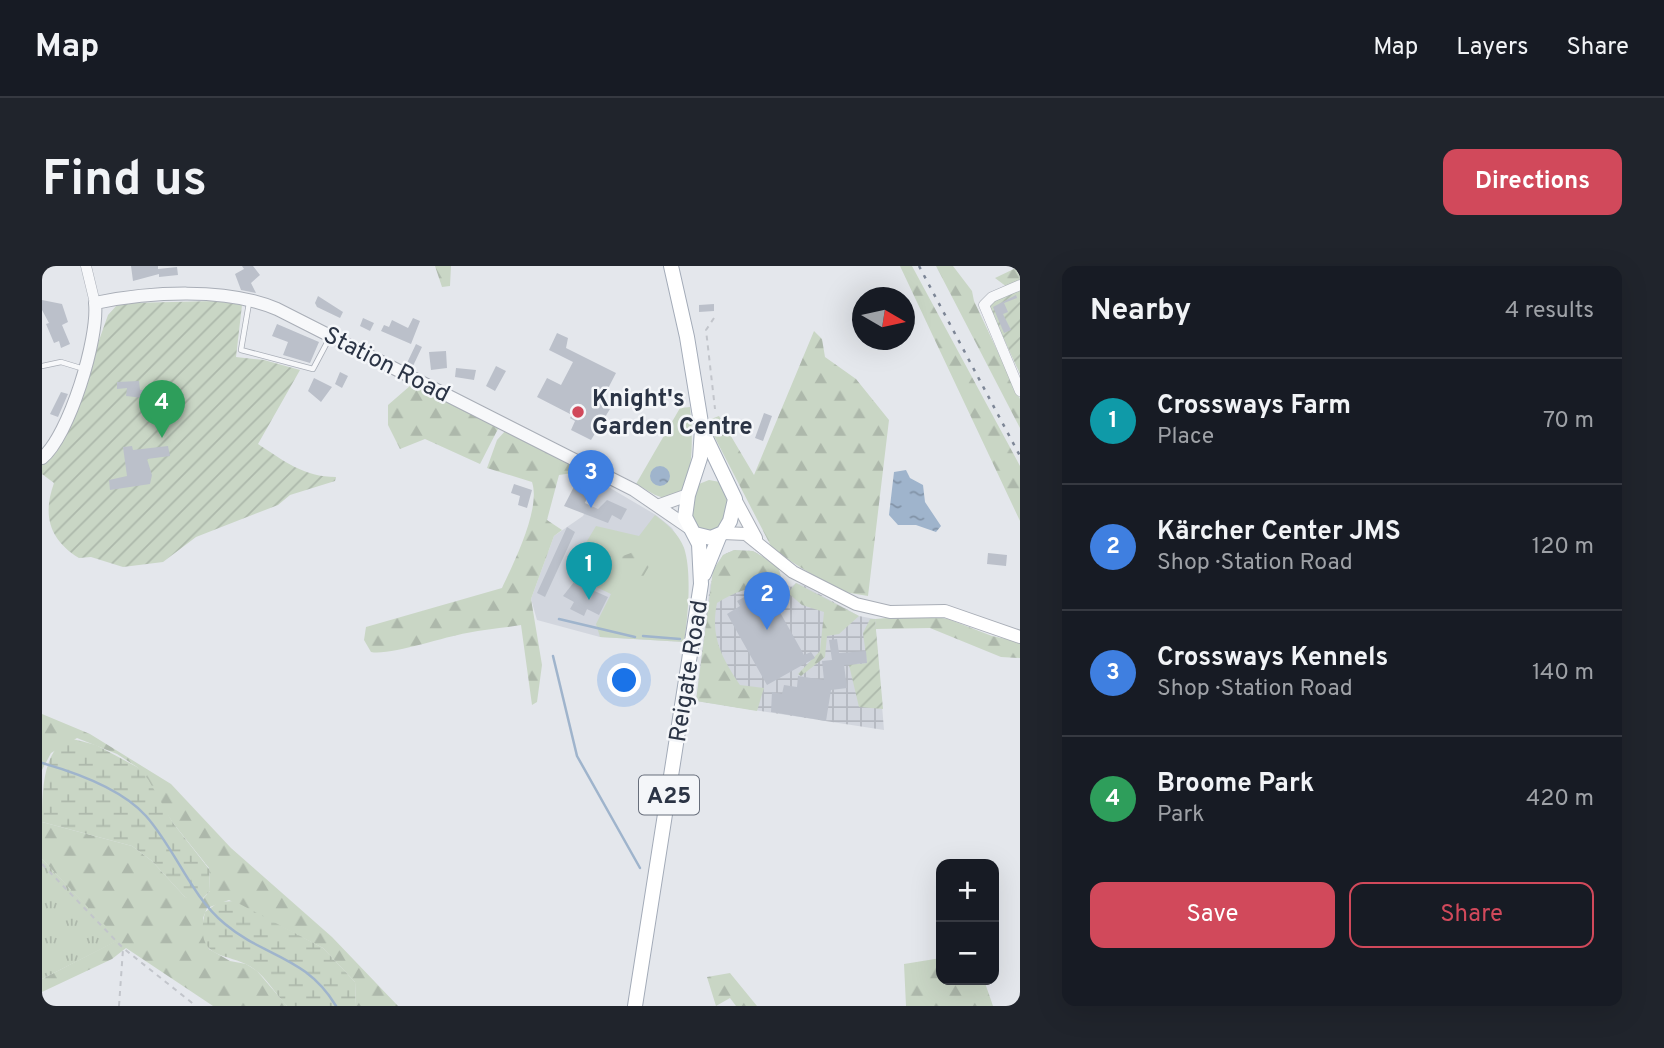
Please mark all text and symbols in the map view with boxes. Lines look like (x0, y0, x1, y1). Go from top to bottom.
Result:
text: Map (35, 27, 99, 69)
text: Map (1373, 33, 1418, 63)
text: Layers (1456, 33, 1528, 63)
text: Share (1566, 33, 1629, 63)
button: Directions (1443, 149, 1622, 215)
text: Find us (42, 151, 207, 213)
north arrow (852, 287, 915, 350)
text: Nearby (1090, 293, 1191, 330)
text: 4 results (1505, 297, 1594, 326)
street label: Station Road (318, 321, 454, 410)
pin: 4 (139, 380, 185, 438)
place label: Knight's Garden Centre (592, 385, 753, 443)
text: Crossways Farm (1157, 390, 1351, 423)
marker: Knight's Garden Centre (570, 404, 586, 420)
text: 1 (1108, 407, 1118, 436)
text: 70 m (1543, 407, 1594, 436)
text: Place (1157, 423, 1214, 452)
pin: 3 (568, 450, 614, 508)
text: Kärcher Center JMS (1157, 516, 1401, 549)
text: 2 (1106, 533, 1120, 562)
text: 120 m (1532, 533, 1594, 562)
pin: 1 (566, 542, 612, 600)
text: Shop · Station Road (1157, 549, 1353, 578)
pin: 2 (744, 572, 790, 630)
street label: Reigate Road (664, 598, 716, 744)
text: Crossways Kennels (1157, 642, 1388, 675)
text: 3 (1106, 659, 1120, 688)
text: 140 m (1532, 659, 1594, 688)
your location (607, 663, 641, 697)
text: Shop · Station Road (1157, 675, 1353, 704)
text: Broome Park (1157, 768, 1314, 801)
road number: A25 (639, 775, 699, 814)
text: 4 (1106, 785, 1120, 814)
text: 420 m (1526, 785, 1594, 814)
text: Park (1157, 801, 1204, 830)
map controls (936, 859, 999, 985)
button: + (936, 859, 999, 922)
button: Save (1090, 882, 1335, 948)
button: Share (1349, 882, 1594, 948)
button: − (936, 922, 999, 985)

